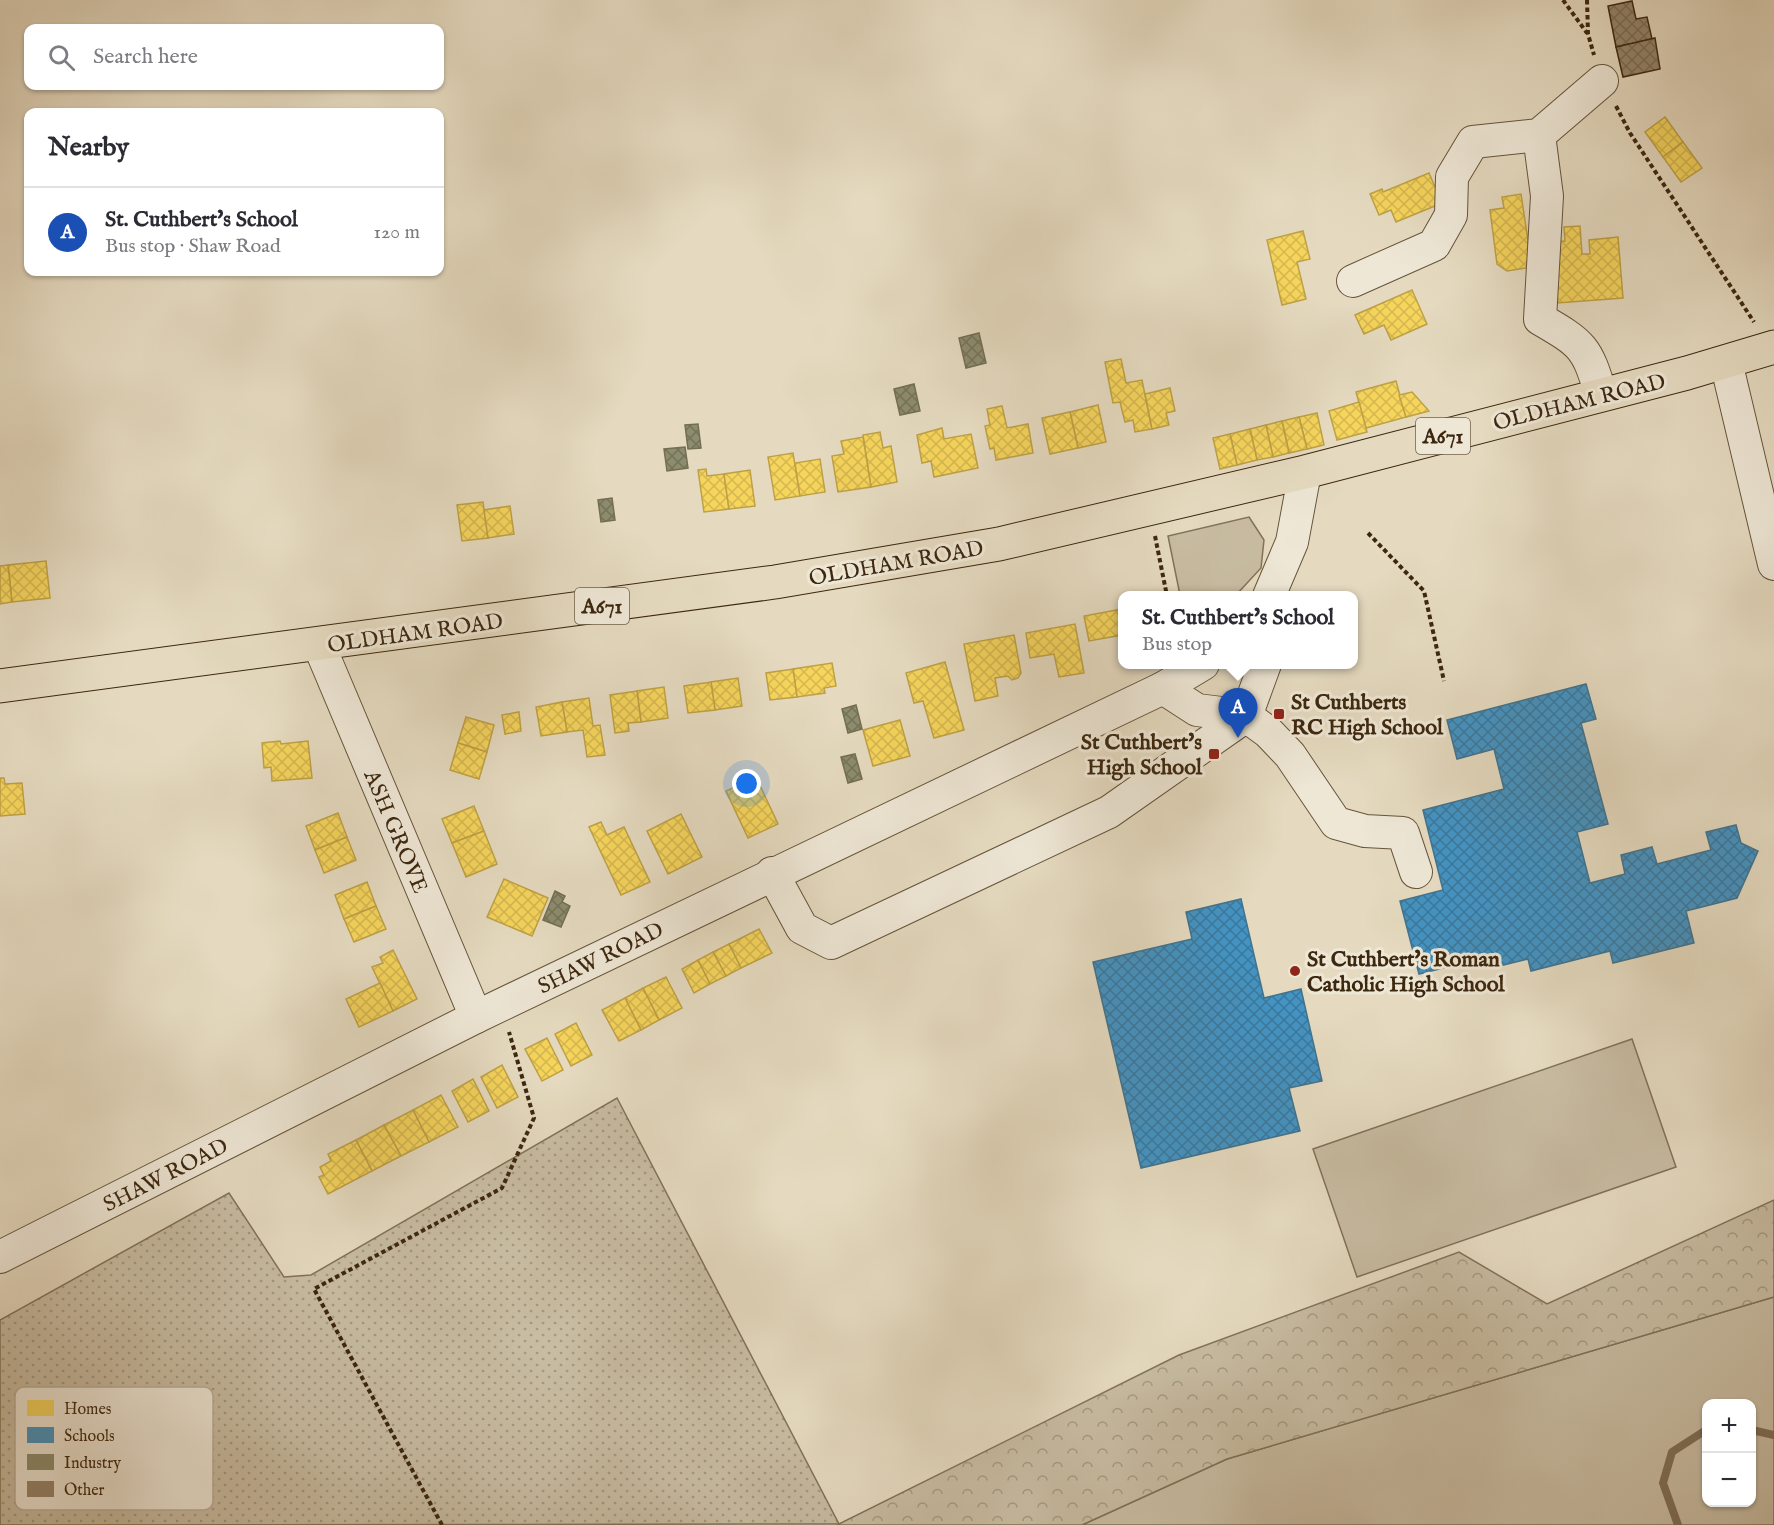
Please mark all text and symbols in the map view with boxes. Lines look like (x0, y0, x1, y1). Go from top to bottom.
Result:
search box (24, 24, 444, 90)
icon: search (45, 41, 78, 74)
text: Search here (93, 43, 198, 71)
text: Nearby (48, 131, 129, 164)
text: St. Cuthbert's School (105, 206, 298, 234)
text: A (61, 220, 74, 245)
text: 120 m (374, 220, 420, 245)
text: Bus stop · Shaw Road (105, 234, 281, 259)
street label: OLDHAM ROAD (1490, 368, 1669, 438)
road number: A671 (1416, 418, 1470, 454)
street label: OLDHAM ROAD (807, 535, 986, 593)
road number: A671 (575, 588, 629, 624)
popup (1118, 591, 1358, 669)
text: St. Cuthbert's School (1142, 604, 1334, 632)
street label: OLDHAM ROAD (326, 608, 505, 660)
text: Bus stop (1142, 632, 1212, 657)
pin: A (1218, 688, 1258, 738)
place label: St Cuthberts RC High School (1291, 689, 1444, 742)
marker: St Cuthberts RC High School (1272, 707, 1286, 721)
place label: St Cuthbert's High School (1081, 729, 1203, 782)
marker: St Cuthbert's High School (1207, 747, 1221, 761)
street label: ASH GROVE (356, 765, 434, 898)
your location (732, 769, 761, 798)
street label: SHAW ROAD (533, 916, 668, 1001)
place label: St Cuthbert's Roman Catholic High School (1307, 946, 1505, 999)
marker: St Cuthbert's Roman Catholic High School (1288, 964, 1302, 978)
street label: SHAW ROAD (99, 1132, 233, 1219)
legend (15, 1387, 213, 1510)
map controls (1702, 1399, 1756, 1507)
button: + (1702, 1399, 1756, 1453)
text: Homes (64, 1400, 112, 1420)
text: Schools (64, 1427, 115, 1447)
button: − (1702, 1453, 1756, 1507)
text: Industry (64, 1454, 121, 1474)
text: Other (64, 1481, 105, 1501)

